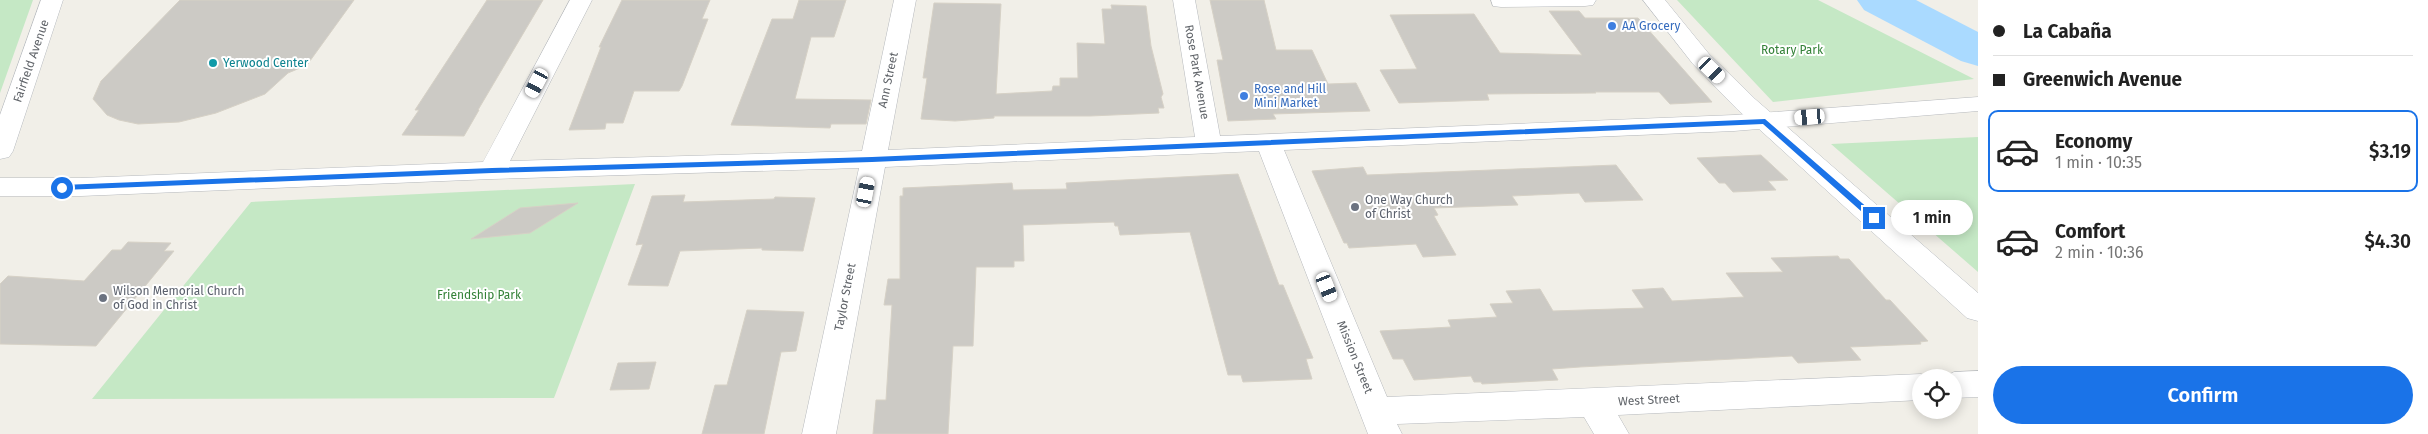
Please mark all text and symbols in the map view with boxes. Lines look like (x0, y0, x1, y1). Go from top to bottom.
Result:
street label: Fairfield Avenue (10, 18, 52, 104)
place label: AA Grocery (1622, 19, 1680, 33)
marker: AA Grocery (1606, 20, 1618, 32)
text: La Cabaña (2023, 20, 2112, 43)
street label: Rose Park Avenue (1182, 23, 1212, 121)
park label: Rotary Park (1761, 43, 1824, 57)
street label: Ann Street (875, 50, 901, 109)
car (1696, 54, 1728, 86)
place label: Yerwood Center (223, 56, 309, 70)
marker: Yerwood Center (207, 57, 219, 69)
car (523, 66, 550, 100)
text: Greenwich Avenue (2023, 68, 2182, 91)
place label: Rose and Hill Mini Market (1254, 82, 1326, 110)
marker: Rose and Hill Mini Market (1238, 90, 1250, 102)
car (1794, 108, 1825, 126)
icon: car (1995, 129, 2040, 174)
text: Economy (2055, 130, 2132, 153)
text: $3.19 (2369, 140, 2411, 163)
text: 1 min · 10:35 (2055, 153, 2142, 172)
car (855, 176, 876, 208)
route start (51, 177, 73, 199)
place label: One Way Church of Christ (1365, 193, 1453, 221)
callout: 1 min (1892, 200, 1974, 236)
marker: One Way Church of Christ (1349, 201, 1361, 213)
route end (1863, 207, 1885, 229)
text: 1 min (1913, 208, 1951, 227)
icon: car (1995, 219, 2040, 264)
text: Comfort (2055, 220, 2125, 243)
text: $4.30 (2364, 230, 2411, 253)
text: 2 min · 10:36 (2055, 243, 2143, 262)
street label: Taylor Street (832, 261, 859, 332)
car (1314, 270, 1339, 304)
place label: Wilson Memorial Church of God in Christ (113, 284, 245, 312)
park label: Friendship Park (437, 288, 522, 302)
marker: Wilson Memorial Church of God in Christ (97, 292, 109, 304)
street label: Mission Street (1334, 319, 1376, 396)
button: Confirm (1993, 366, 2413, 424)
map controls (1912, 369, 1962, 419)
button: locate (1912, 369, 1962, 419)
street label: West Street (1618, 391, 1681, 409)

